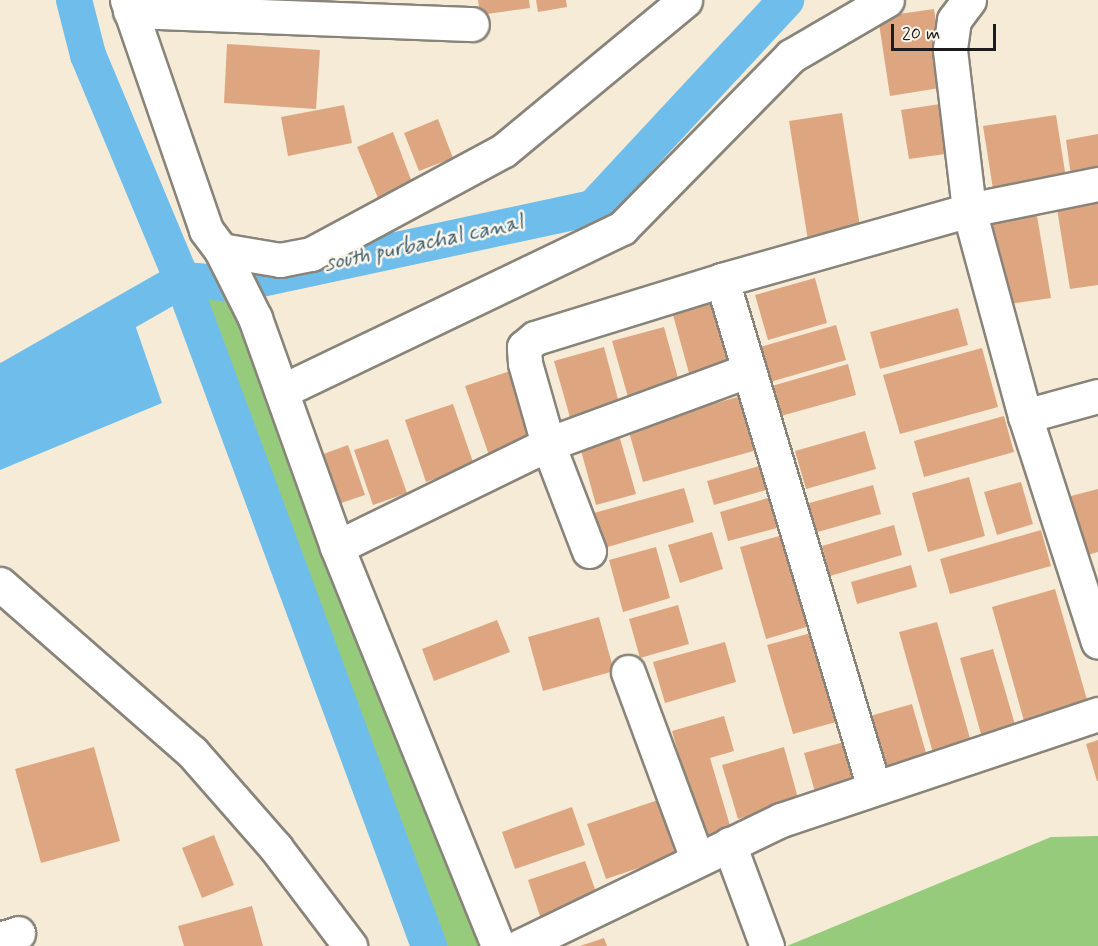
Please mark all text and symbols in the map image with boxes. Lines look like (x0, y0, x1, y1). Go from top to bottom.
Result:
scale bar (894, 12, 999, 50)
text: 20 m (902, 22, 940, 46)
water label: south purbachal canal (326, 211, 522, 277)

